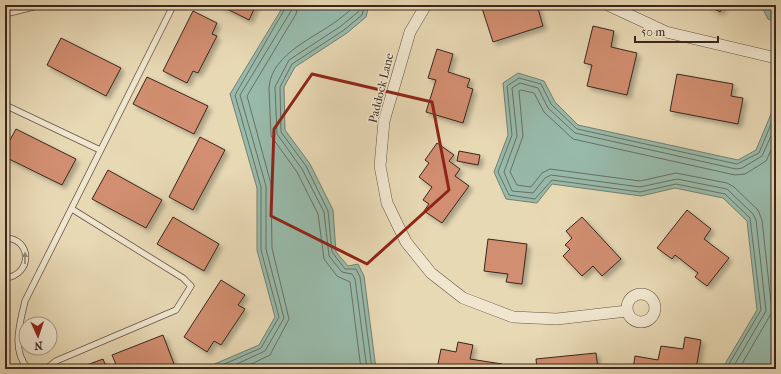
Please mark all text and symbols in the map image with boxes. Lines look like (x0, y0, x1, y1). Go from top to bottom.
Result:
scale bar (635, 18, 718, 44)
text: 50 m (641, 25, 665, 39)
street label: Paddock Lane (366, 52, 396, 124)
one-way arrow (21, 251, 28, 264)
north arrow (18, 316, 58, 356)
text: N (33, 339, 43, 352)

